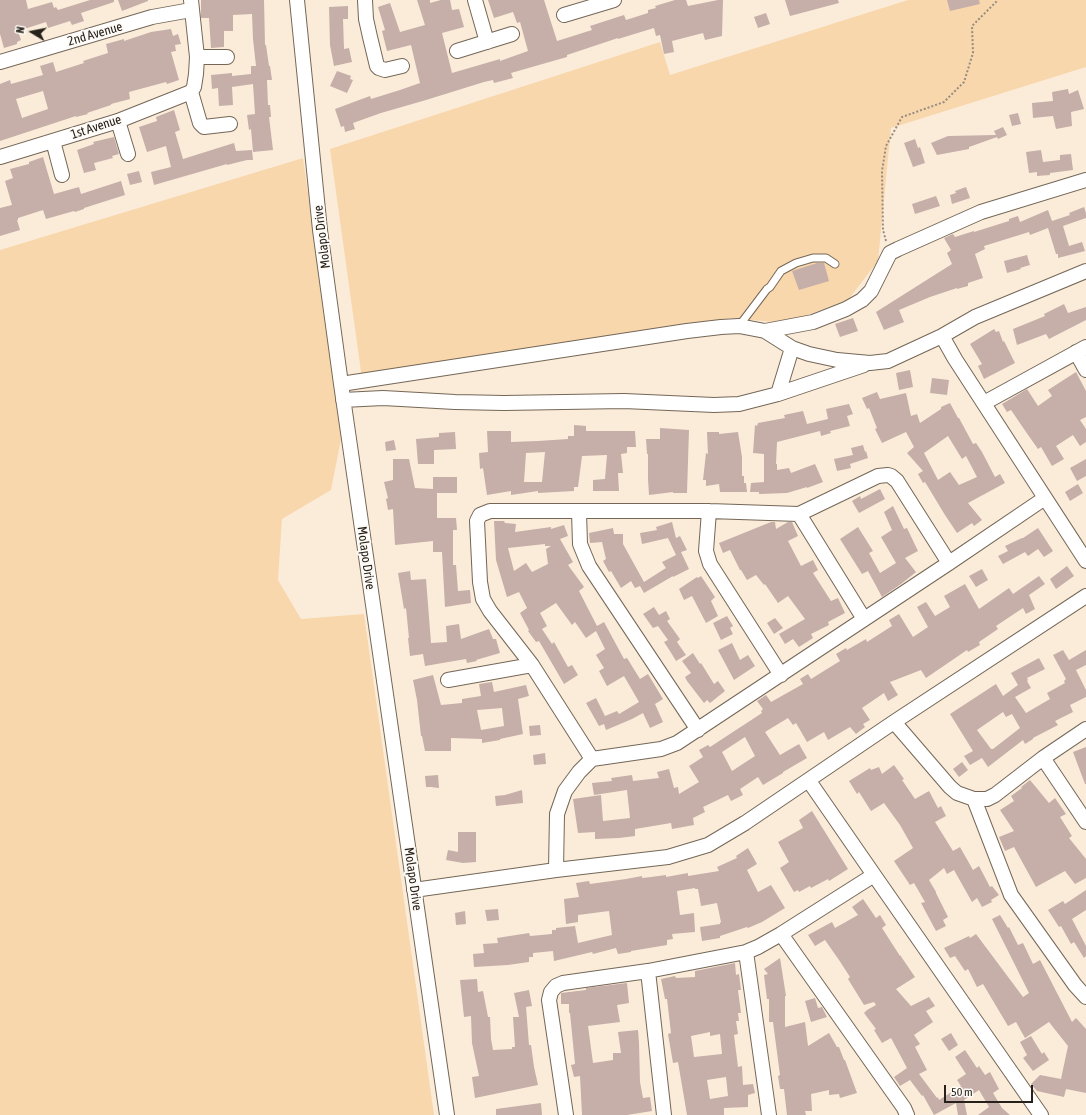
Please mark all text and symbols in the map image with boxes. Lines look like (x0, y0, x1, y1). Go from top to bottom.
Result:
north arrow (12, 12, 52, 52)
street label: 2nd Avenue (66, 19, 124, 49)
text: N (14, 26, 27, 34)
street label: 1st Avenue (69, 112, 123, 142)
street label: Molapo Drive (310, 204, 334, 270)
street label: Molapo Drive (354, 525, 378, 591)
street label: Molapo Drive (401, 846, 425, 912)
scale bar (946, 1077, 1035, 1103)
text: 50 m (951, 1085, 973, 1099)

